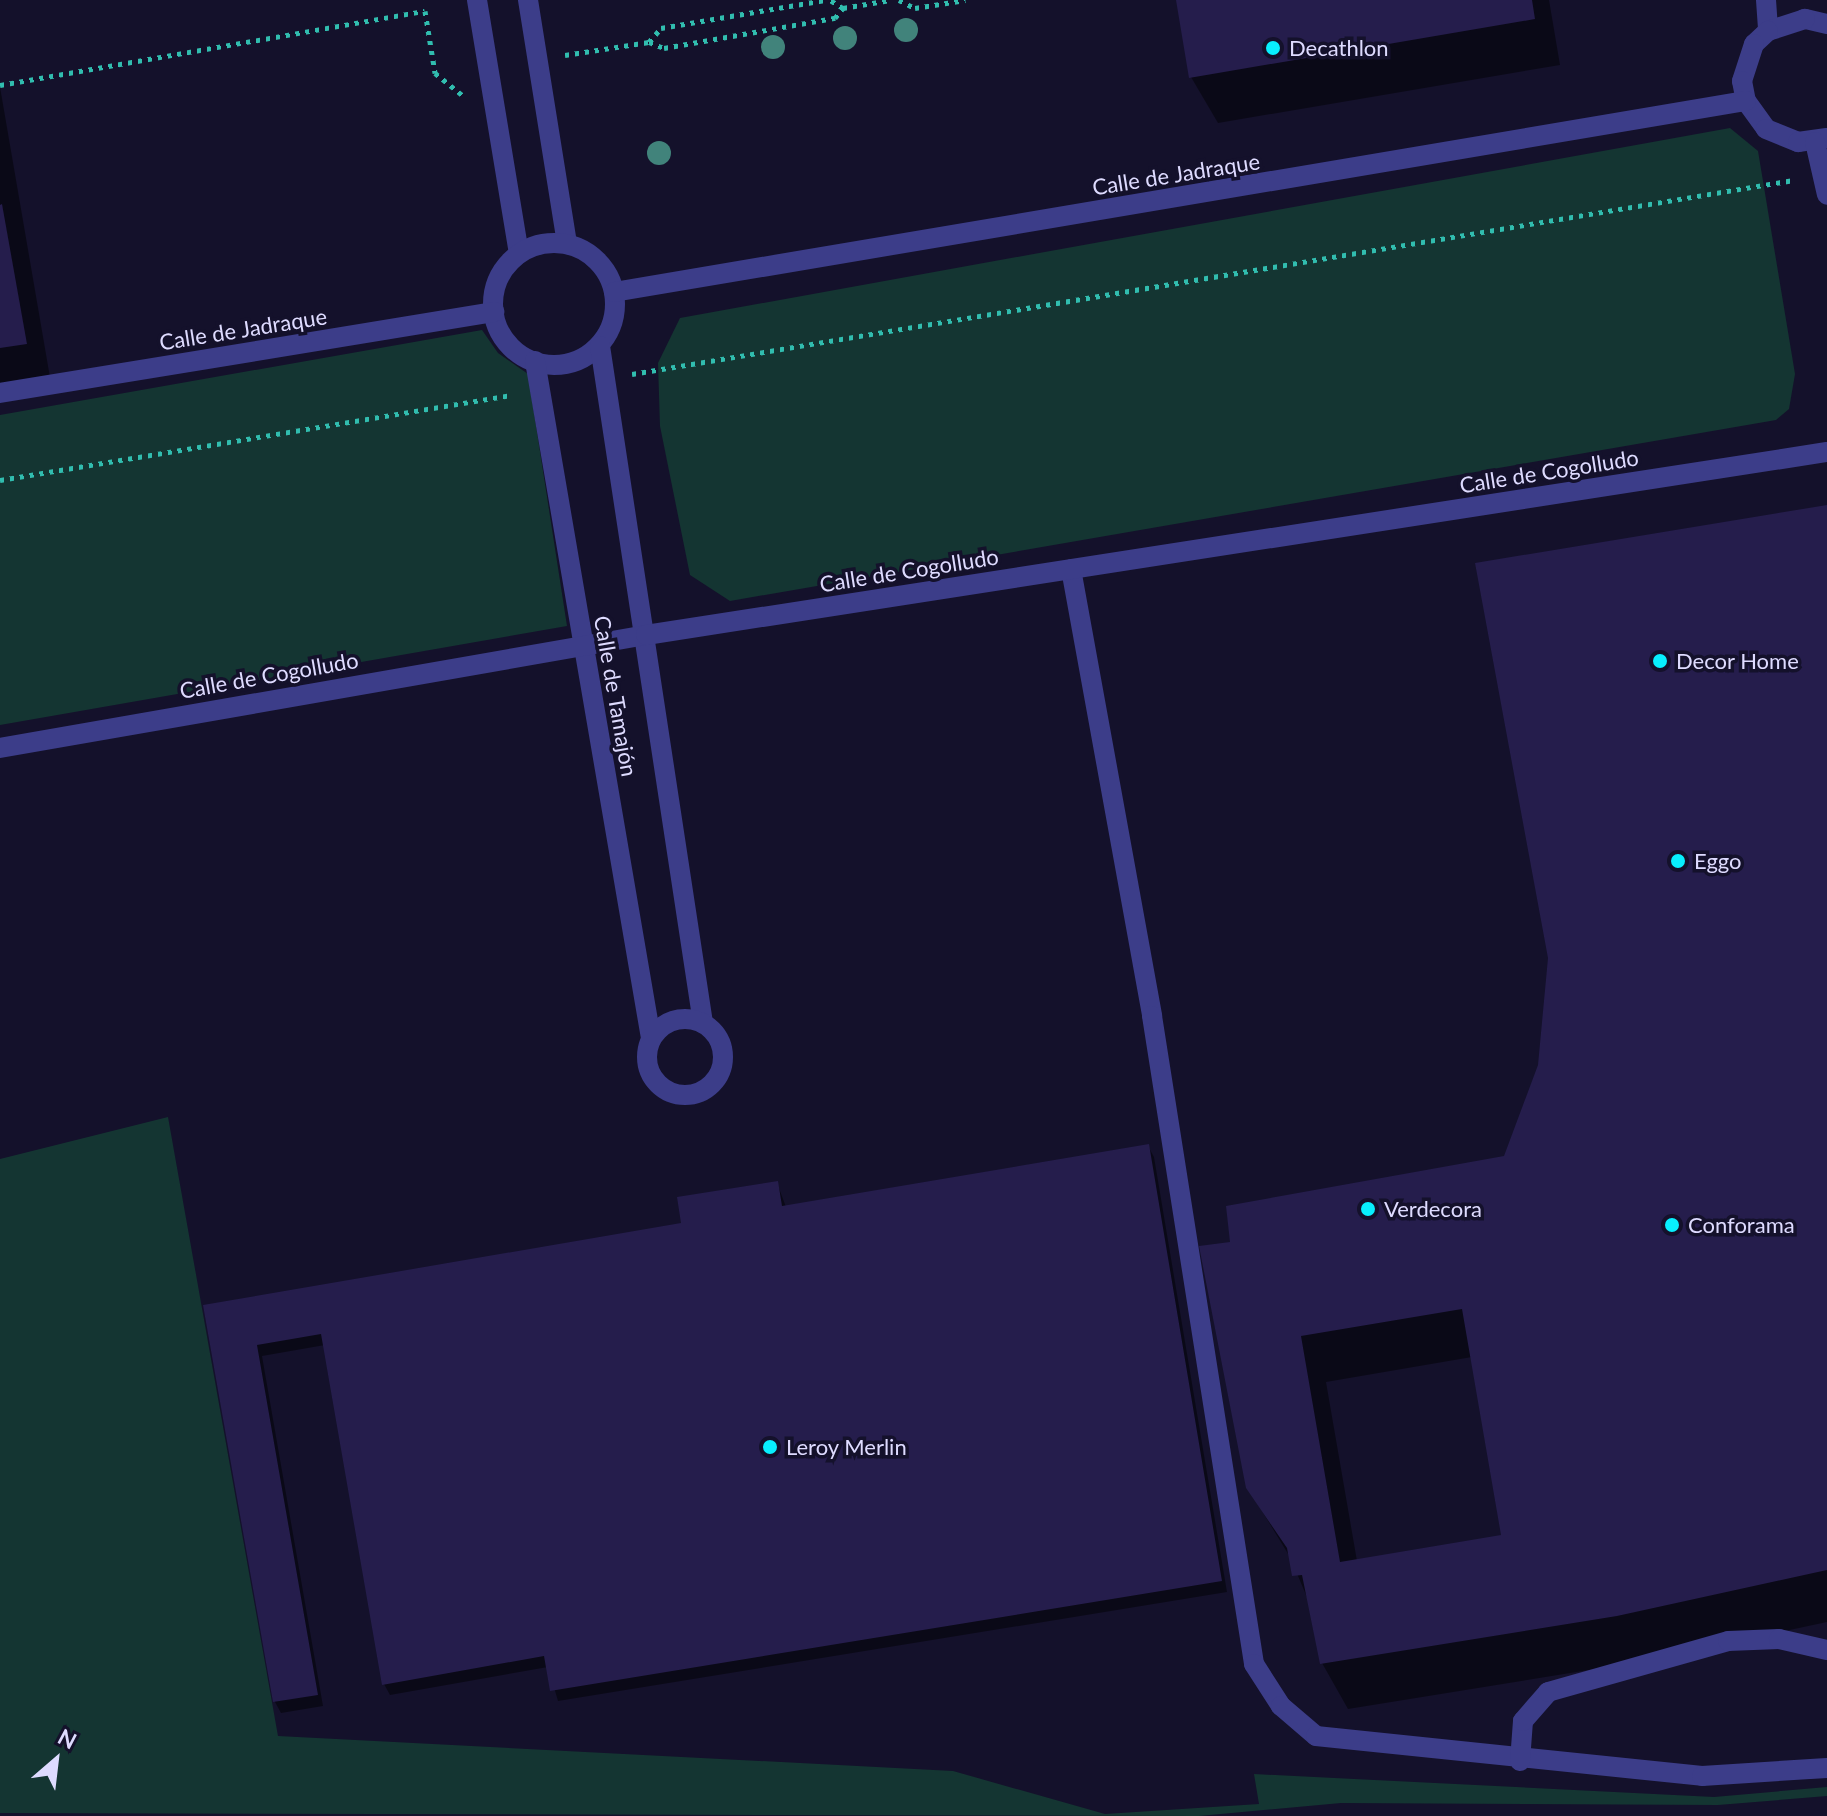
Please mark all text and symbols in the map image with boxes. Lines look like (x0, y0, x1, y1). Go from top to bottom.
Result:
place label: Decathlon (1289, 35, 1389, 61)
marker: Decathlon (1264, 39, 1282, 57)
street label: Calle de Jadraque (1090, 148, 1262, 200)
street label: Calle de Jadraque (157, 303, 329, 355)
street label: Calle de Cogolludo (1458, 444, 1640, 498)
street label: Calle de Cogolludo (818, 543, 1000, 597)
street label: Calle de Tamajón (589, 613, 643, 779)
street label: Calle de Cogolludo (178, 646, 360, 704)
place label: Decor Home (1676, 648, 1799, 674)
marker: Decor Home (1651, 652, 1669, 670)
place label: Eggo (1694, 848, 1742, 874)
marker: Eggo (1669, 852, 1687, 870)
place label: Verdecora (1384, 1196, 1482, 1222)
marker: Verdecora (1359, 1200, 1377, 1218)
place label: Conforama (1688, 1212, 1795, 1238)
marker: Conforama (1663, 1216, 1681, 1234)
place label: Leroy Merlin (786, 1434, 907, 1460)
marker: Leroy Merlin (761, 1438, 779, 1456)
north arrow (16, 1720, 96, 1800)
text: N (54, 1722, 81, 1754)

